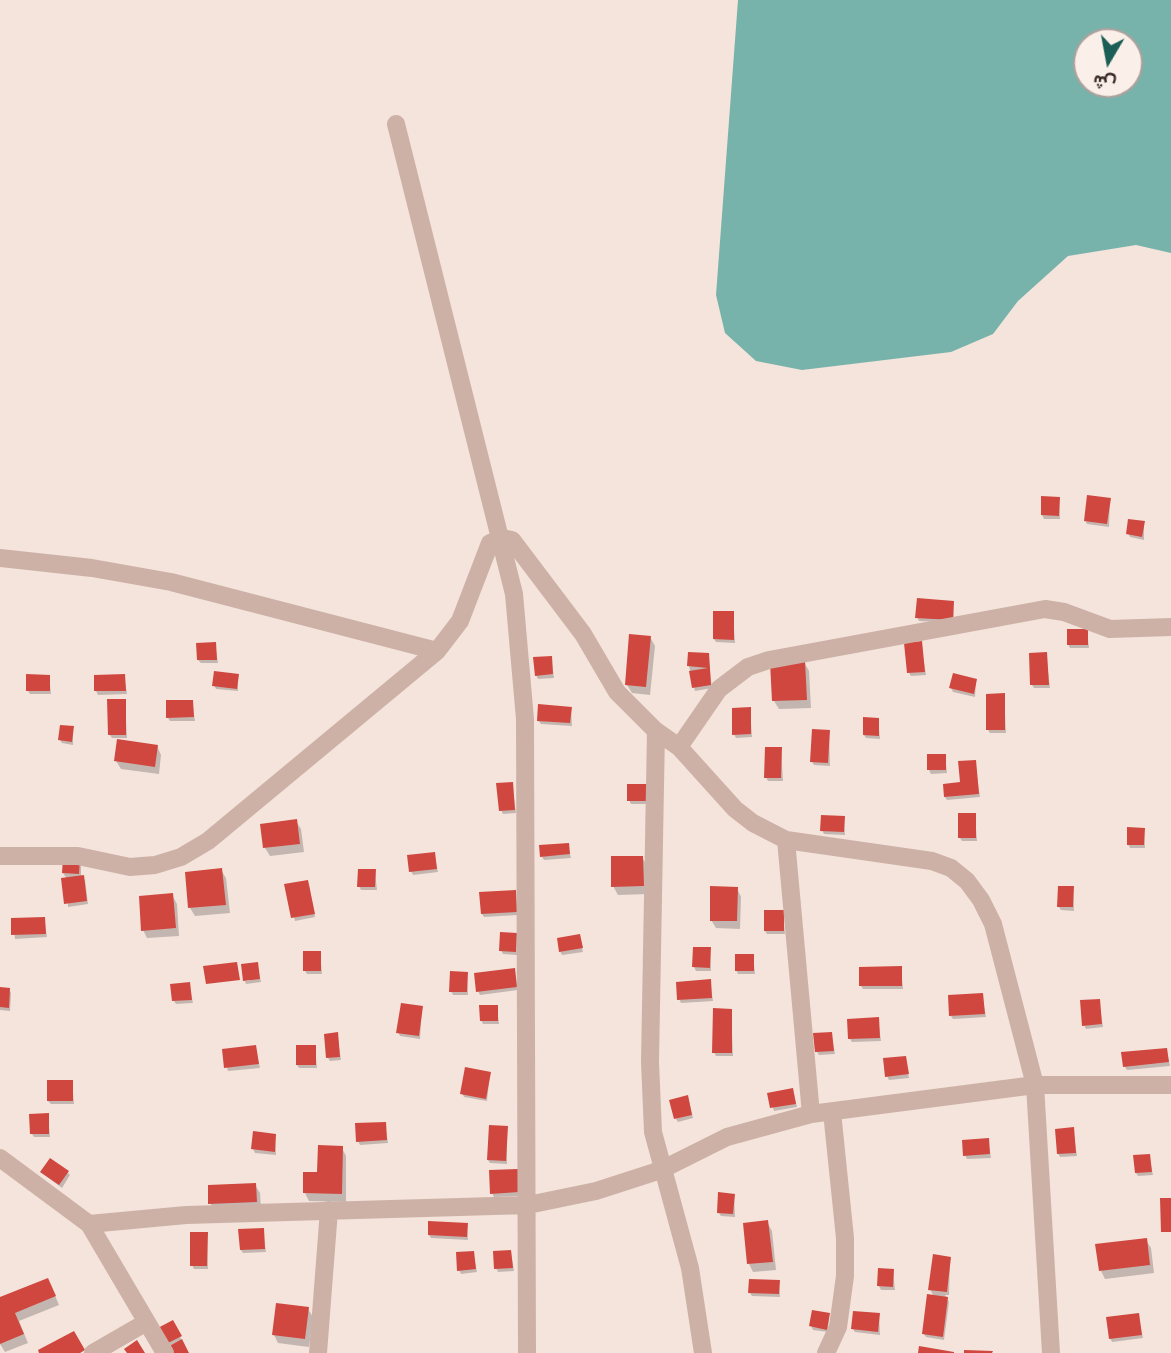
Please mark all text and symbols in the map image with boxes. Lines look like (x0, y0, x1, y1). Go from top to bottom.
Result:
north arrow (1073, 28, 1143, 98)
text: ش (1091, 69, 1118, 96)

